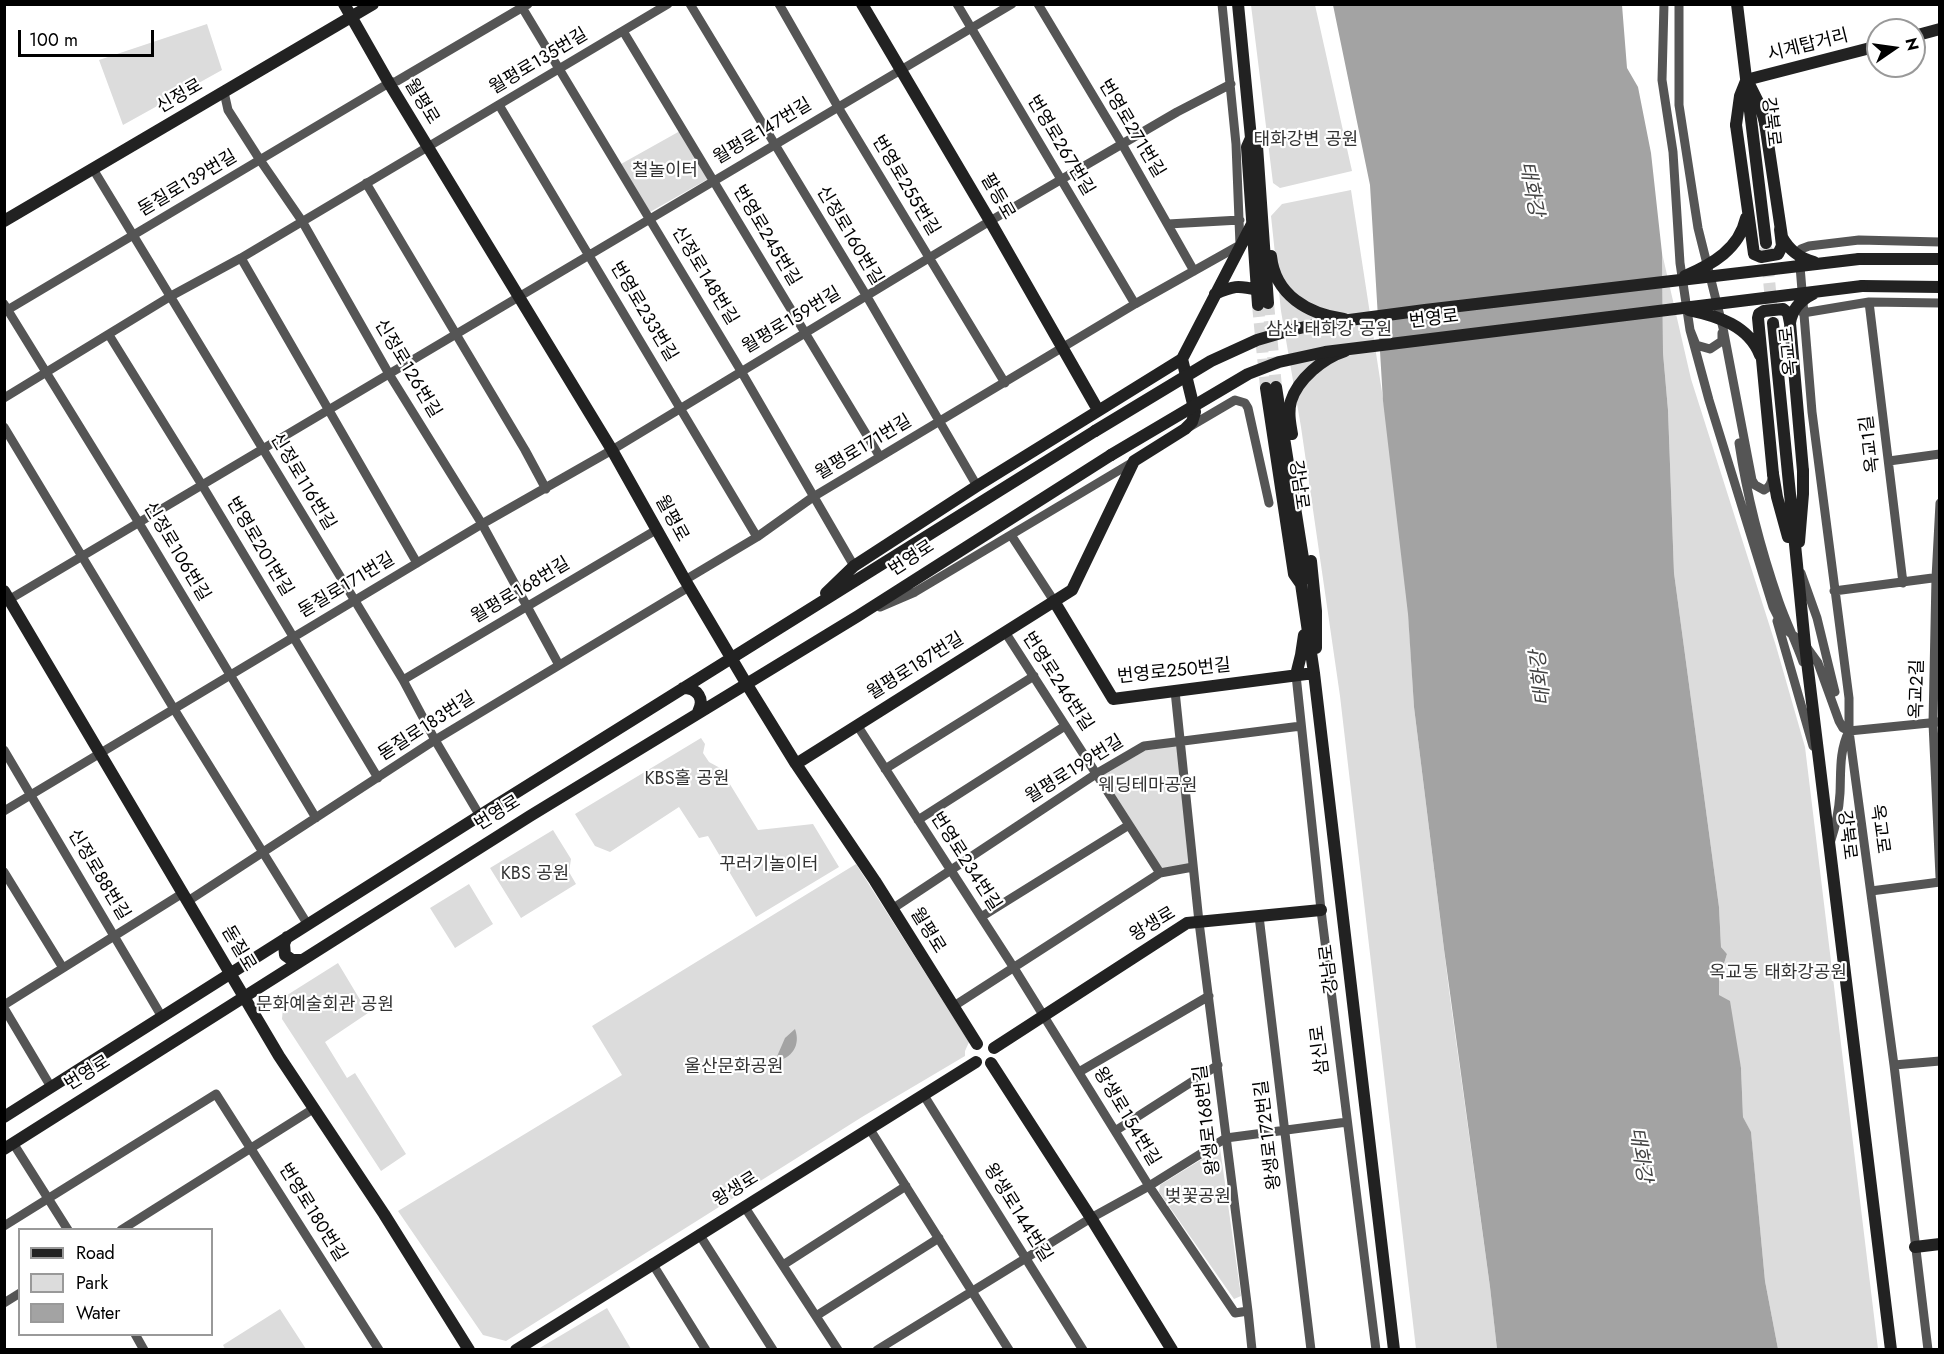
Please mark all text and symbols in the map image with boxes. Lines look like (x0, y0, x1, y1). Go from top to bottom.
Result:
scale bar (21, 18, 158, 56)
north arrow (1866, 18, 1926, 78)
street label: 월평로135번길 (486, 24, 592, 100)
street label: 시계탑거리 (1765, 26, 1851, 66)
text: 100 m (29, 27, 78, 53)
text: N (1899, 36, 1925, 53)
street label: 신정로 (153, 75, 207, 119)
street label: 월평로 (399, 75, 443, 129)
street label: 번영로271번길 (1093, 76, 1169, 182)
street label: 번영로267번길 (1022, 92, 1098, 200)
street label: 월평로147번길 (710, 94, 816, 170)
street label: 강북로 (1756, 96, 1784, 148)
park label: 태화강변 공원 (1254, 130, 1358, 152)
street label: 번영로255번길 (867, 132, 943, 240)
street label: 돋질로139번길 (135, 146, 241, 222)
water label: 태화강 (1513, 160, 1547, 218)
park label: 철놀이터 (632, 161, 698, 183)
street label: 팔등로 (975, 170, 1019, 224)
street label: 번영로245번길 (727, 182, 805, 290)
street label: 신정로160번길 (811, 182, 887, 290)
street label: 신정로148번길 (666, 223, 742, 329)
street label: 번영로233번길 (605, 258, 681, 366)
street label: 월평로159번길 (739, 283, 845, 359)
street label: 번영로 (1408, 306, 1460, 334)
street label: 신정로126번길 (369, 316, 445, 422)
park label: 삼산 태화강 공원 (1266, 320, 1392, 342)
street label: 옥교로 (1777, 325, 1803, 377)
street label: 월평로171번길 (812, 411, 916, 485)
street label: 옥교1길 (1857, 414, 1885, 474)
street label: 신정로116번길 (265, 430, 339, 534)
street label: 강남로 (1284, 459, 1312, 511)
street label: 월평로 (650, 492, 692, 546)
street label: 번영로201번길 (221, 493, 297, 601)
street label: 신정로106번길 (138, 498, 214, 606)
street label: 번영로 (885, 536, 939, 582)
street label: 돋질로171번길 (295, 549, 399, 623)
street label: 월평로168번길 (468, 553, 574, 629)
street label: 번영로246번길 (1017, 628, 1097, 736)
street label: 월평로187번길 (864, 629, 968, 705)
water label: 태화강 (1527, 649, 1557, 707)
street label: 번영로250번길 (1116, 655, 1232, 689)
street label: 옥교2길 (1907, 659, 1929, 719)
street label: 돋질로183번길 (375, 688, 479, 766)
street label: 월평로199번길 (1022, 731, 1128, 809)
park label: KBS홀 공원 (644, 769, 730, 791)
park label: 웨딩테마공원 (1098, 776, 1198, 798)
street label: 번영로 (471, 792, 525, 836)
street label: 옥교로 (1865, 803, 1893, 855)
street label: 번영로234번길 (925, 809, 1005, 915)
street label: 강북로 (1832, 809, 1860, 861)
street label: 신정로88번길 (62, 826, 134, 924)
park label: 꾸러기놀이터 (719, 855, 819, 877)
park label: KBS 공원 (501, 864, 569, 886)
street label: 왕생로 (1126, 903, 1180, 947)
street label: 월평로 (905, 904, 949, 958)
street label: 돋질로 (216, 922, 260, 976)
street label: 강남로 (1316, 943, 1344, 995)
park label: 옥교동 태화강공원 (1709, 963, 1847, 985)
park label: 문화예술회관 공원 (256, 995, 394, 1017)
street label: 삼신로 (1307, 1024, 1335, 1076)
street label: 번영로 (61, 1052, 115, 1096)
park label: 울산문화공원 (684, 1057, 784, 1079)
street label: 왕생로154번길 (1088, 1064, 1164, 1170)
street label: 왕생로168번길 (1191, 1064, 1225, 1176)
street label: 왕생로172번길 (1252, 1079, 1286, 1191)
water label: 태화강 (1623, 1126, 1655, 1184)
street label: 번영로180번길 (273, 1160, 351, 1266)
street label: 왕생로144번길 (978, 1160, 1056, 1266)
street label: 왕생로 (709, 1168, 763, 1212)
park label: 벚꽃공원 (1165, 1187, 1231, 1209)
legend (18, 1228, 213, 1336)
text: Road (76, 1240, 115, 1266)
text: Park (76, 1270, 108, 1296)
text: Water (76, 1300, 120, 1326)

